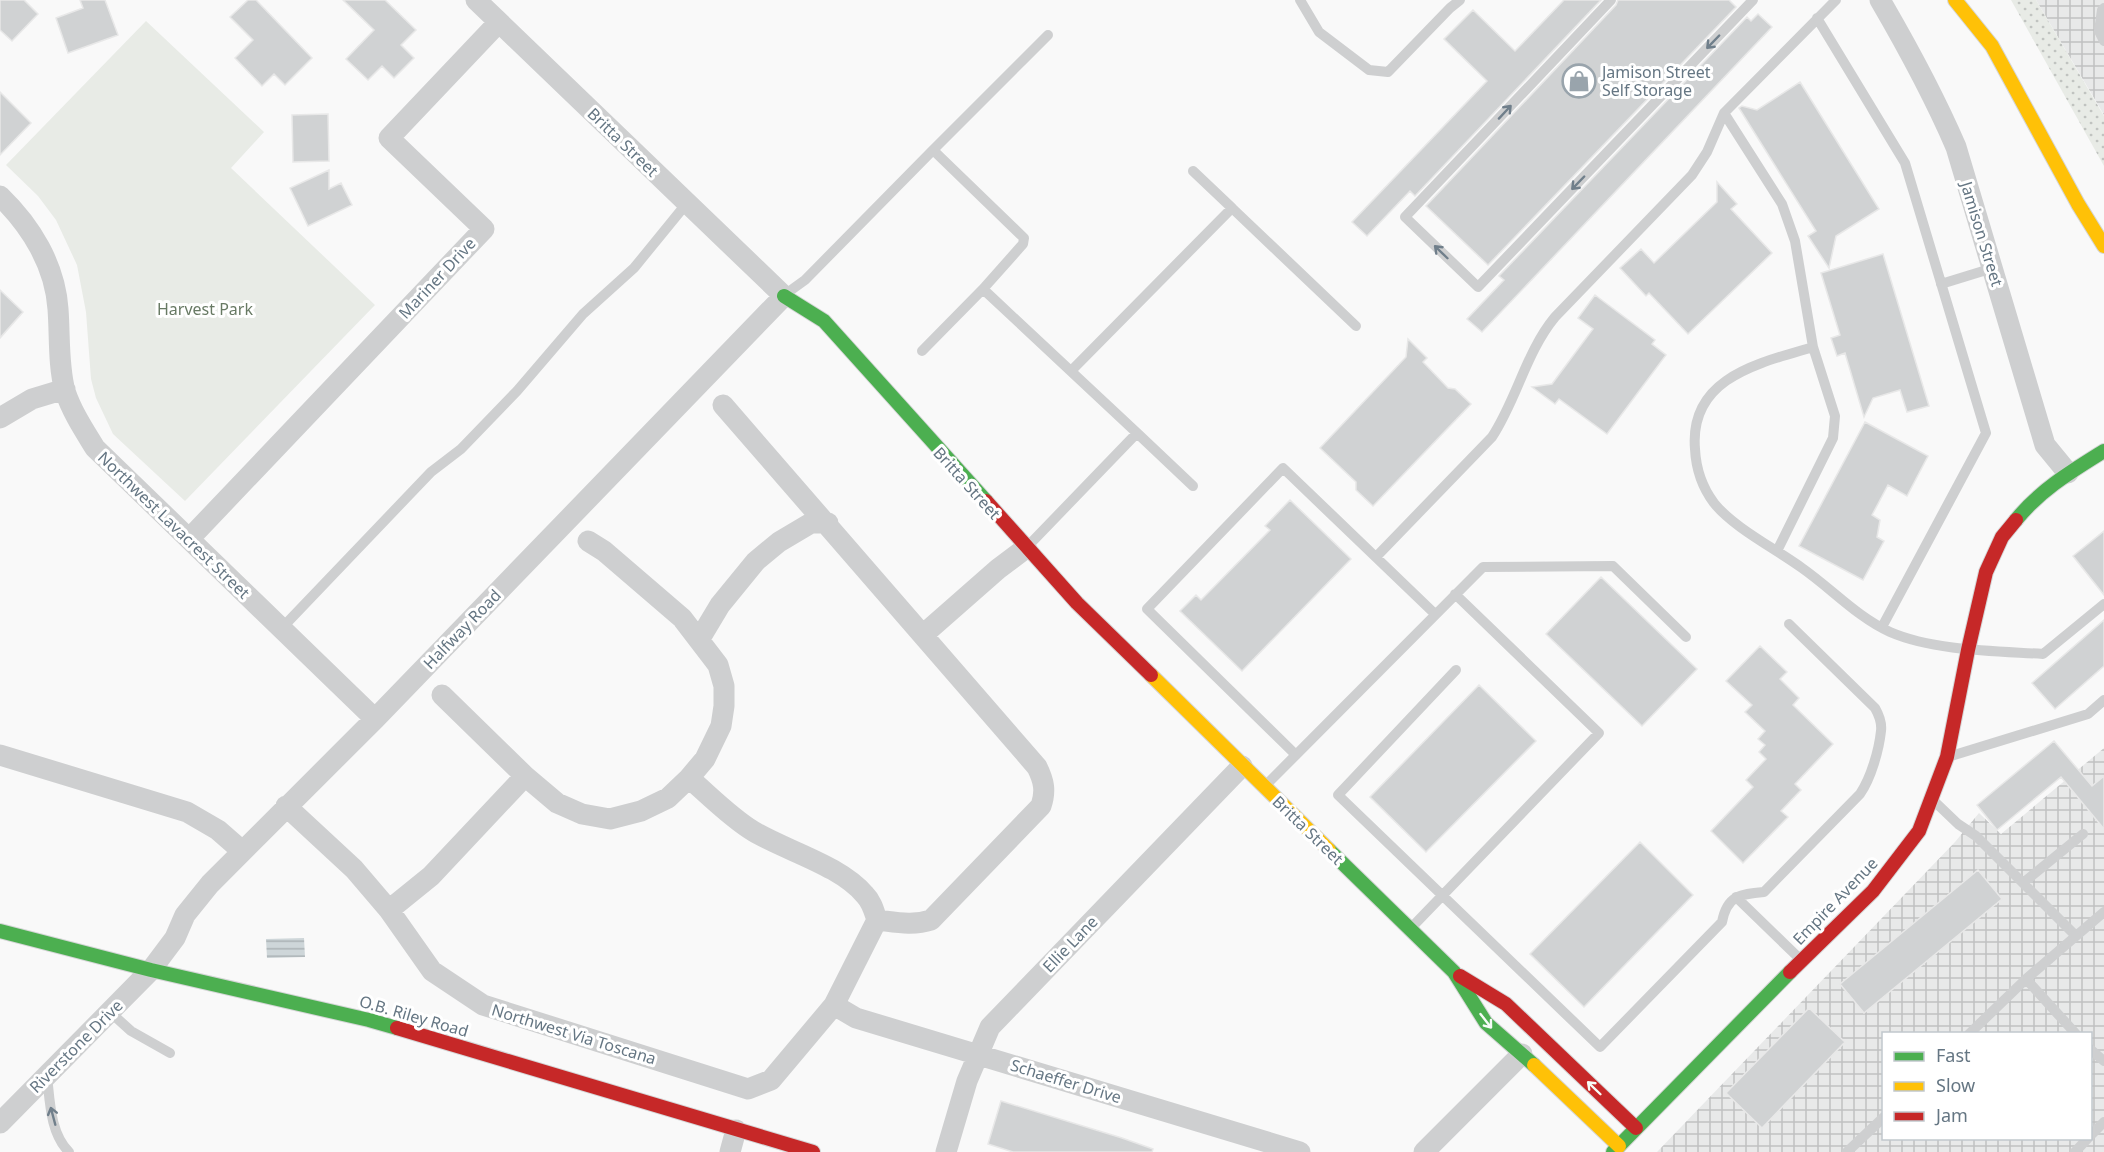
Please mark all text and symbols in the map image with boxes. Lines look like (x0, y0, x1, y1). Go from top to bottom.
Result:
one-way arrow (1705, 35, 1720, 50)
place label: Jamison Street Self Storage (1600, 61, 1711, 101)
shop icon: Jamison Street Self Storage (1561, 63, 1597, 99)
street label: Britta Street (583, 103, 663, 181)
one-way arrow (1498, 105, 1512, 120)
one-way arrow (1571, 175, 1585, 190)
street label: Jamison Street (1955, 177, 2008, 289)
street label: Mariner Drive (394, 233, 480, 323)
one-way arrow (1434, 244, 1449, 259)
park label: Harvest Park (157, 298, 253, 320)
street label: Britta Street (929, 442, 1006, 524)
street label: Northwest Lavacrest Street (93, 447, 255, 604)
street label: Halfway Road (418, 584, 506, 674)
street label: Britta Street (1268, 791, 1348, 869)
street label: Empire Avenue (1788, 853, 1882, 949)
street label: Ellie Lane (1038, 911, 1102, 977)
street label: O.B. Riley Road (357, 990, 471, 1042)
street label: Riverstone Drive (25, 995, 127, 1097)
street label: Northwest Via Toscana (489, 999, 659, 1069)
one-way arrow (1479, 1013, 1492, 1029)
legend (1882, 1032, 2092, 1140)
text: Fast (1936, 1043, 1971, 1067)
street label: Schaeffer Drive (1008, 1054, 1124, 1108)
text: Slow (1936, 1073, 1975, 1097)
one-way arrow (1586, 1080, 1601, 1095)
text: Jam (1934, 1103, 1968, 1127)
one-way arrow (46, 1107, 58, 1126)

